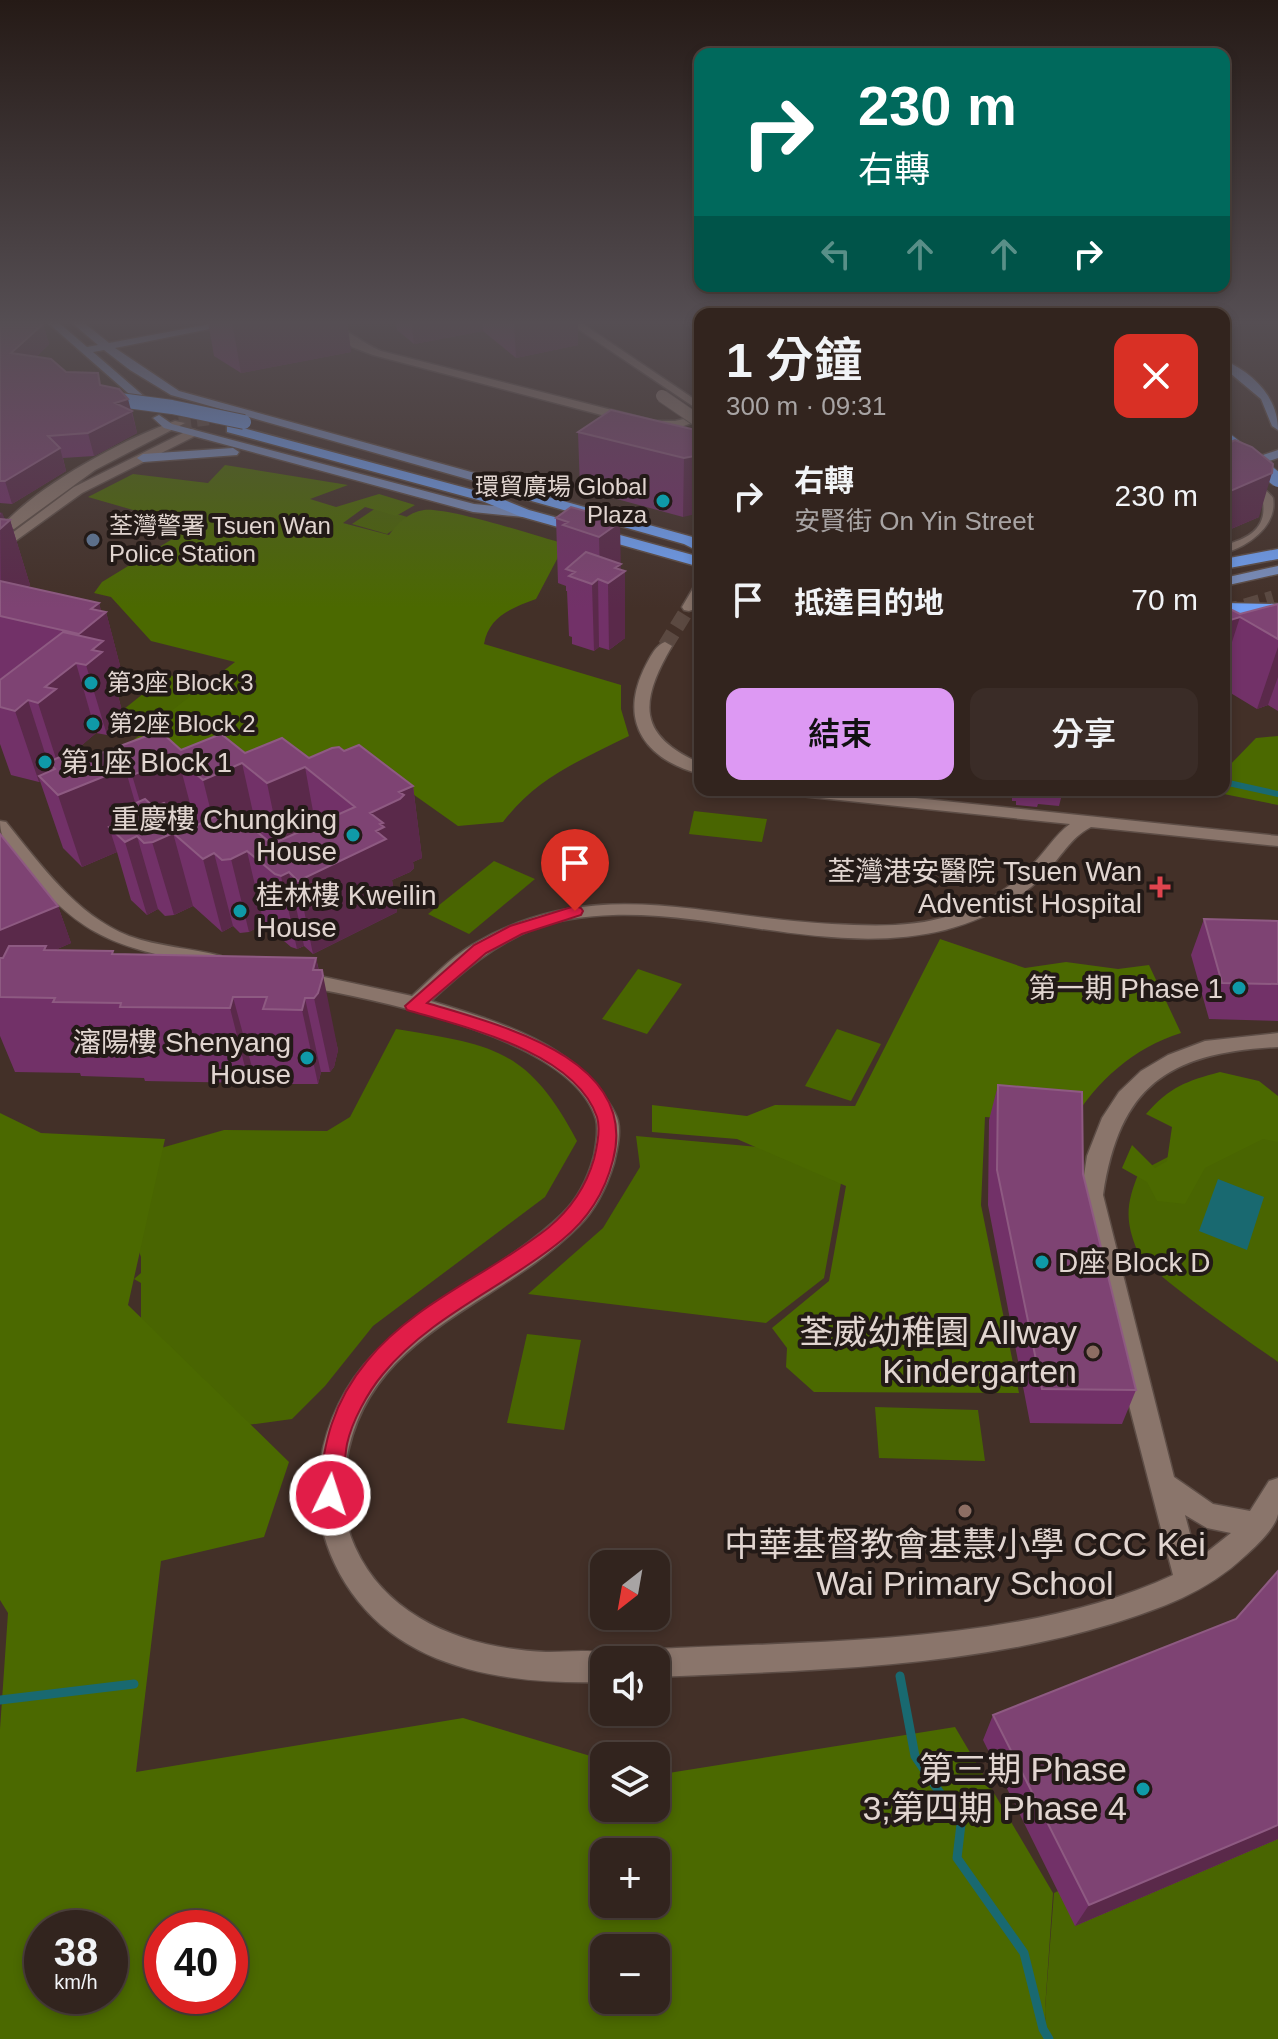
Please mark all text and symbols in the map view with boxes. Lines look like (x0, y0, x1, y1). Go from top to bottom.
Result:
text: 230 m (858, 74, 1017, 137)
icon: right (726, 80, 830, 184)
text: 右轉 (858, 149, 930, 190)
icon: left (814, 232, 858, 276)
icon: ahead (898, 232, 942, 276)
icon: ahead (982, 232, 1026, 276)
icon: right (1066, 232, 1110, 276)
text: 1 分鐘 (726, 334, 862, 387)
button: close (1114, 334, 1198, 418)
text: 300 m · 09:31 (726, 391, 886, 421)
text: 右轉 (794, 464, 854, 497)
place label: 環貿廣場 Global Plaza (475, 473, 648, 528)
icon: right (726, 474, 770, 518)
text: 230 m (1115, 479, 1198, 512)
marker: 環貿廣場 Global Plaza (654, 492, 672, 510)
text: 安賢街 On Yin Street (794, 506, 1034, 536)
place label: 荃灣警署 Tsuen Wan Police Station (109, 512, 331, 567)
marker: 荃灣警署 Tsuen Wan Police Station (84, 531, 102, 549)
icon: arrive (726, 578, 770, 622)
text: 70 m (1131, 583, 1198, 616)
text: 抵達目的地 (794, 586, 944, 619)
place label: 第3座 Block 3 (107, 669, 254, 696)
marker: 第3座 Block 3 (82, 674, 100, 692)
button: 結束 (726, 688, 954, 780)
button: 分享 (970, 688, 1198, 780)
place label: 第2座 Block 2 (109, 710, 256, 737)
marker: 第2座 Block 2 (84, 715, 102, 733)
place label: 第1座 Block 1 (61, 747, 232, 778)
marker: 第1座 Block 1 (36, 753, 54, 771)
place label: 重慶樓 Chungking House (111, 804, 337, 867)
marker: 重慶樓 Chungking House (344, 826, 362, 844)
pin (541, 829, 609, 911)
icon: arrive (553, 841, 597, 885)
place label: 荃灣港安醫院 Tsuen Wan Adventist Hospital (827, 856, 1142, 919)
marker: 荃灣港安醫院 Tsuen Wan Adventist Hospital (1149, 876, 1171, 898)
place label: 桂林樓 Kweilin House (256, 880, 436, 943)
marker: 桂林樓 Kweilin House (231, 902, 249, 920)
place label: 第一期 Phase 1 (1028, 973, 1223, 1004)
marker: 第一期 Phase 1 (1230, 979, 1248, 997)
place label: 瀋陽樓 Shenyang House (73, 1027, 291, 1090)
marker: 瀋陽樓 Shenyang House (298, 1049, 316, 1067)
place label: D座 Block D (1058, 1247, 1210, 1278)
marker: D座 Block D (1033, 1253, 1051, 1271)
place label: 荃威幼稚園 Allway Kindergarten (799, 1313, 1077, 1390)
marker: 荃威幼稚園 Allway Kindergarten (1084, 1343, 1102, 1361)
position arrow (288, 1453, 372, 1537)
marker: 中華基督教會基慧小學 CCC Kei Wai Primary School (956, 1502, 974, 1520)
place label: 中華基督教會基慧小學 CCC Kei Wai Primary School (724, 1525, 1206, 1602)
north arrow (590, 1550, 670, 1630)
map controls (590, 1550, 670, 2014)
button: sound (590, 1646, 670, 1726)
button: layers (590, 1742, 670, 1822)
place label: 第三期 Phase 3;第四期 Phase 4 (862, 1750, 1127, 1827)
marker: 第三期 Phase 3;第四期 Phase 4 (1134, 1780, 1152, 1798)
button: + (590, 1838, 670, 1918)
speed limit sign: 40 (144, 1910, 248, 2014)
text: 38 (54, 1930, 98, 1974)
button: − (590, 1934, 670, 2014)
text: km/h (54, 1971, 98, 1993)

